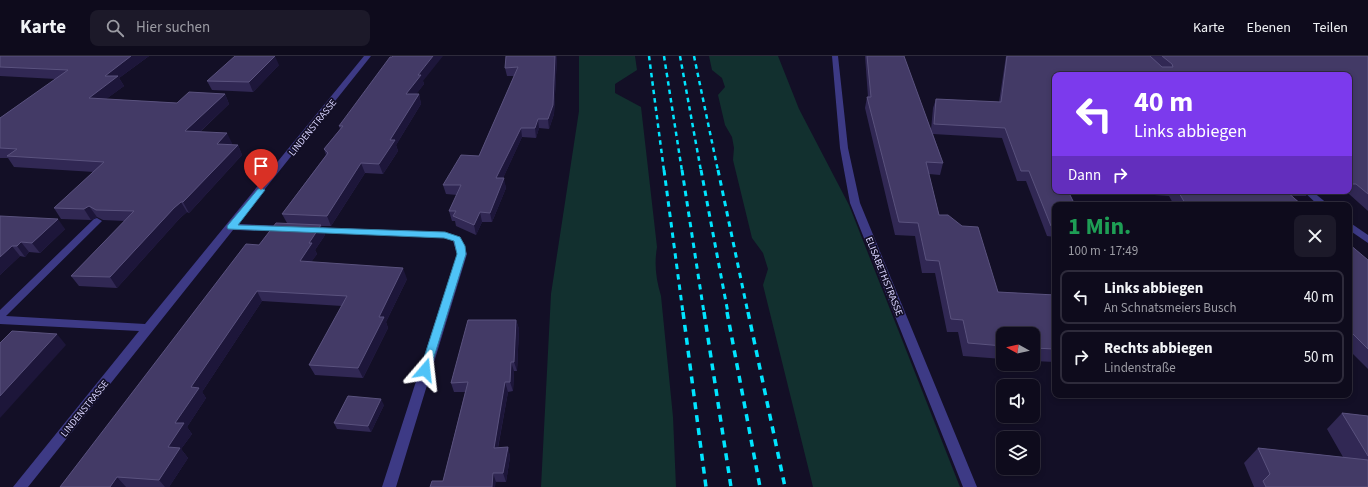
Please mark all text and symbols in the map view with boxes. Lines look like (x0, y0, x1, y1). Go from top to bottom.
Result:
search box (90, 10, 370, 46)
text: Karte (20, 14, 66, 41)
icon: search (104, 17, 126, 39)
text: Hier suchen (136, 17, 210, 38)
text: Karte (1193, 18, 1225, 38)
text: Ebenen (1247, 18, 1291, 38)
text: Teilen (1313, 18, 1348, 38)
text: 40 m (1134, 82, 1193, 122)
icon: left (1068, 88, 1120, 140)
street label: LINDENSTRASSE (286, 96, 340, 159)
text: Links abbiegen (1134, 119, 1247, 144)
pin (244, 149, 278, 190)
icon: arrive (250, 155, 272, 177)
icon: right (1109, 164, 1131, 186)
text: Dann (1068, 165, 1101, 186)
text: 1 Min. (1068, 209, 1131, 244)
button: close (1294, 215, 1336, 257)
street label: ELISABETHSTRASSE (862, 235, 906, 318)
text: 100 m · 17:49 (1068, 242, 1138, 260)
text: Links abbiegen (1104, 278, 1203, 299)
icon: left (1070, 286, 1092, 308)
text: 40 m (1304, 287, 1334, 308)
text: An Schnatsmeiers Busch (1104, 299, 1236, 317)
north arrow (996, 327, 1040, 371)
map controls (996, 327, 1040, 475)
text: Rechts abbiegen (1104, 338, 1213, 359)
icon: right (1070, 346, 1092, 368)
text: 50 m (1304, 347, 1334, 368)
position arrow (404, 349, 446, 391)
text: Lindenstraße (1104, 359, 1176, 377)
street label: LINDENSTRASSE (58, 377, 112, 440)
button: sound (996, 379, 1040, 423)
button: layers (996, 431, 1040, 475)

